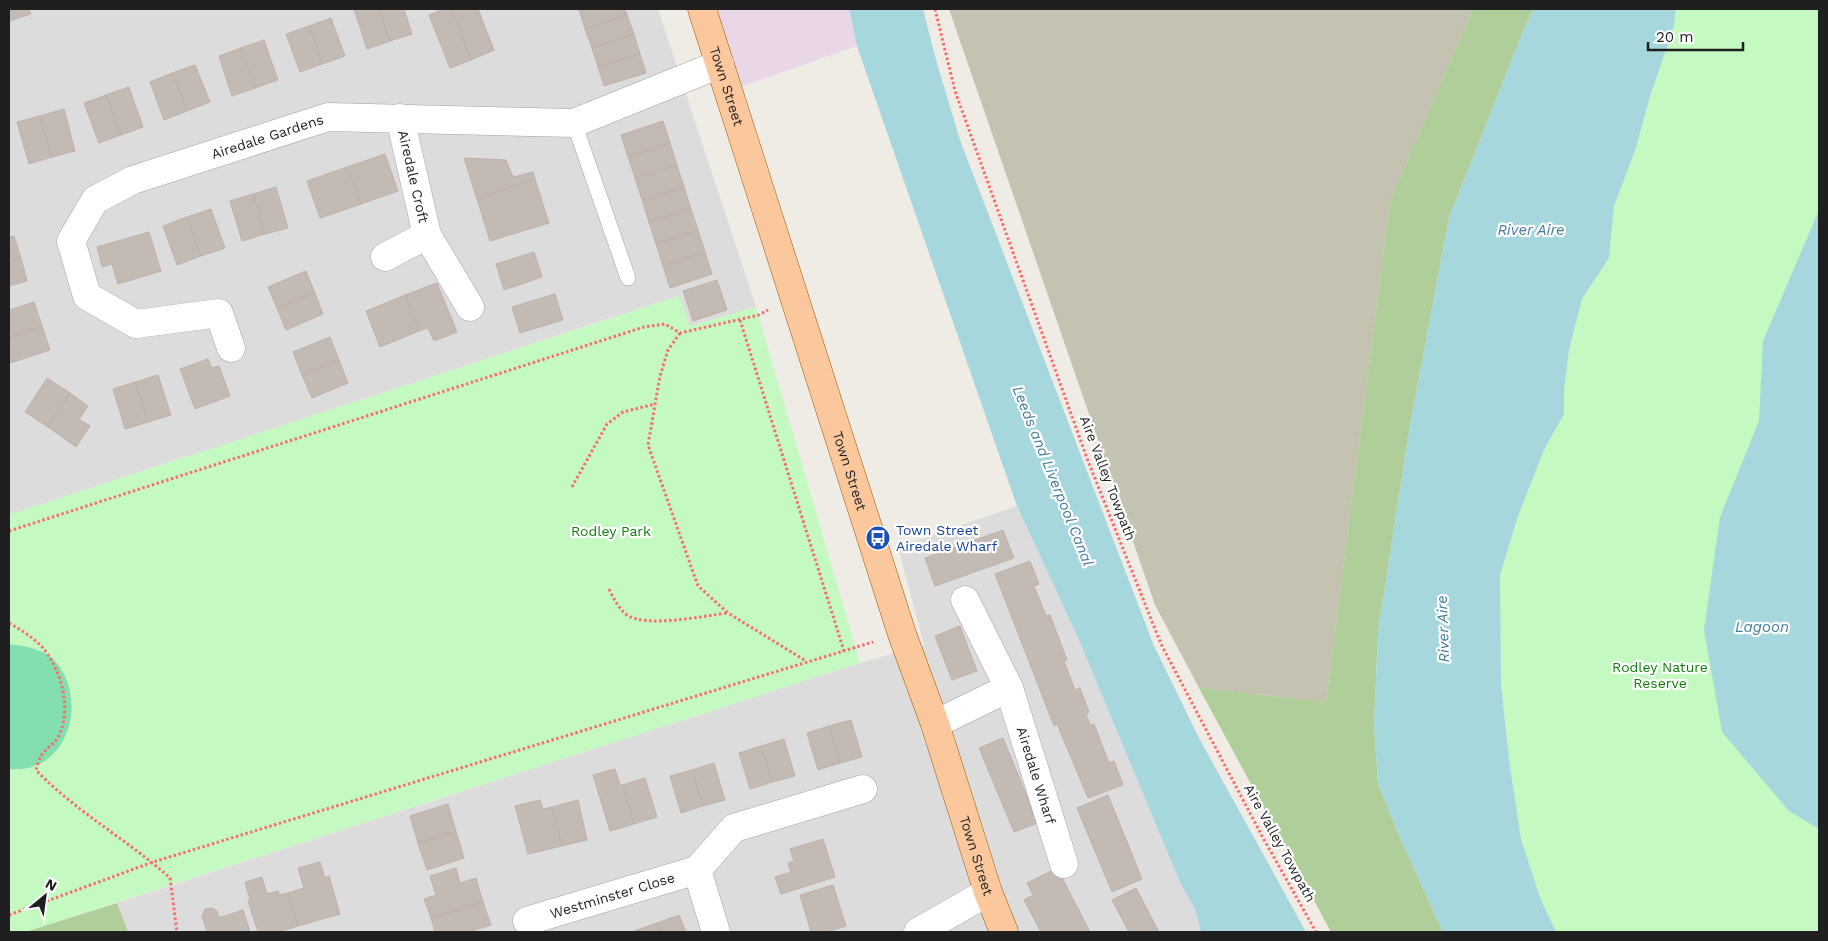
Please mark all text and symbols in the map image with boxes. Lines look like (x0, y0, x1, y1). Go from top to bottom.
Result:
scale bar (1648, 20, 1743, 52)
text: 20 m (1656, 28, 1694, 46)
street label: Town Street (707, 44, 747, 128)
street label: Airedale Gardens (209, 111, 325, 162)
street label: Airedale Croft (395, 129, 432, 224)
water label: River Aire (1497, 221, 1565, 239)
water label: Leeds and Liverpool Canal (1009, 383, 1098, 569)
street label: Aire Valley Towpath (1077, 413, 1139, 543)
street label: Town Street (830, 429, 870, 513)
place label: Town Street Airedale Wharf (896, 522, 998, 554)
park label: Rodley Park (571, 523, 651, 539)
bus stop icon: Town Street Airedale Wharf (865, 525, 891, 551)
water label: River Aire (1433, 595, 1453, 663)
water label: Lagoon (1735, 618, 1789, 636)
park label: Rodley Nature Reserve (1612, 659, 1708, 691)
street label: Airedale Wharf (1014, 725, 1059, 827)
street label: Aire Valley Towpath (1241, 781, 1319, 905)
street label: Town Street (956, 814, 997, 898)
street label: Westminster Close (548, 869, 677, 922)
north arrow (20, 871, 70, 921)
text: N (43, 875, 60, 894)

